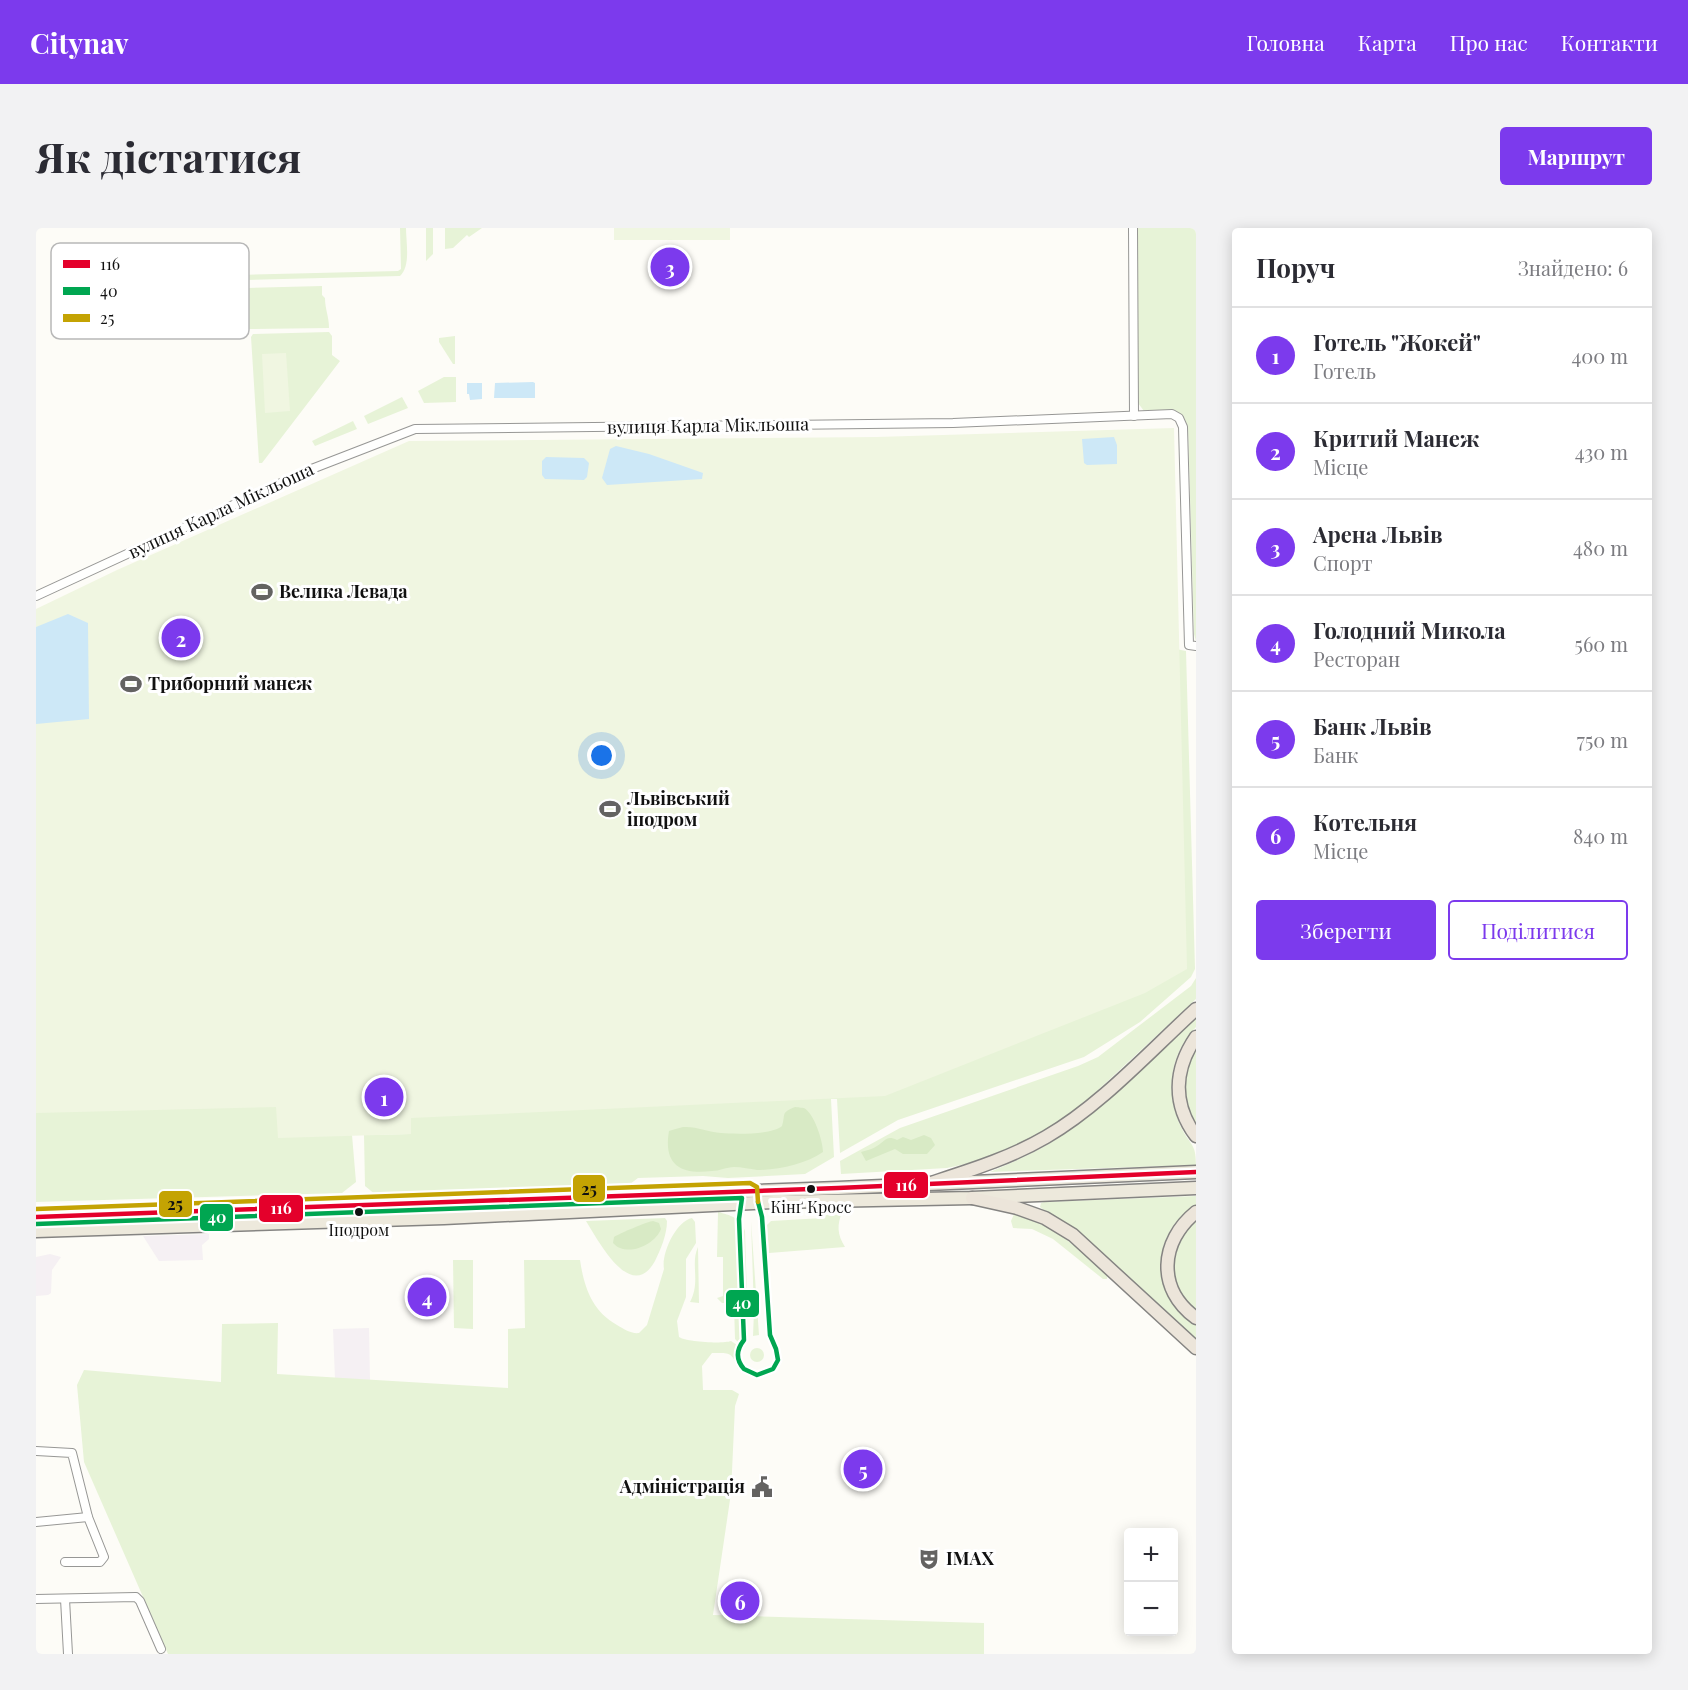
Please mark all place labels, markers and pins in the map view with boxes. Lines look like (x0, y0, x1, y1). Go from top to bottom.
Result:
pin: 3 (650, 244, 690, 290)
place label: Велика Левада (279, 579, 408, 603)
sports icon: Велика Левада (250, 580, 274, 604)
pin: 2 (162, 616, 200, 660)
place label: Триборний манеж (148, 671, 312, 695)
sports icon: Триборний манеж (119, 672, 143, 696)
place label: Львівський іподром (626, 786, 730, 831)
sports icon: Львівський іподром (598, 797, 622, 821)
pin: 1 (364, 1074, 404, 1120)
marker: Кінґ Кросс (805, 1183, 817, 1195)
place label: Кінґ Кросс (770, 1196, 852, 1217)
marker: Іподром (353, 1206, 365, 1218)
place label: Іподром (329, 1219, 389, 1240)
pin: 4 (408, 1274, 446, 1320)
pin: 5 (844, 1446, 882, 1492)
place label: Адміністрація (619, 1474, 745, 1498)
public building icon: Адміністрація (750, 1475, 774, 1499)
place label: IMAX (946, 1546, 994, 1570)
theatre icon: IMAX (917, 1547, 941, 1571)
pin: 6 (720, 1578, 760, 1624)

